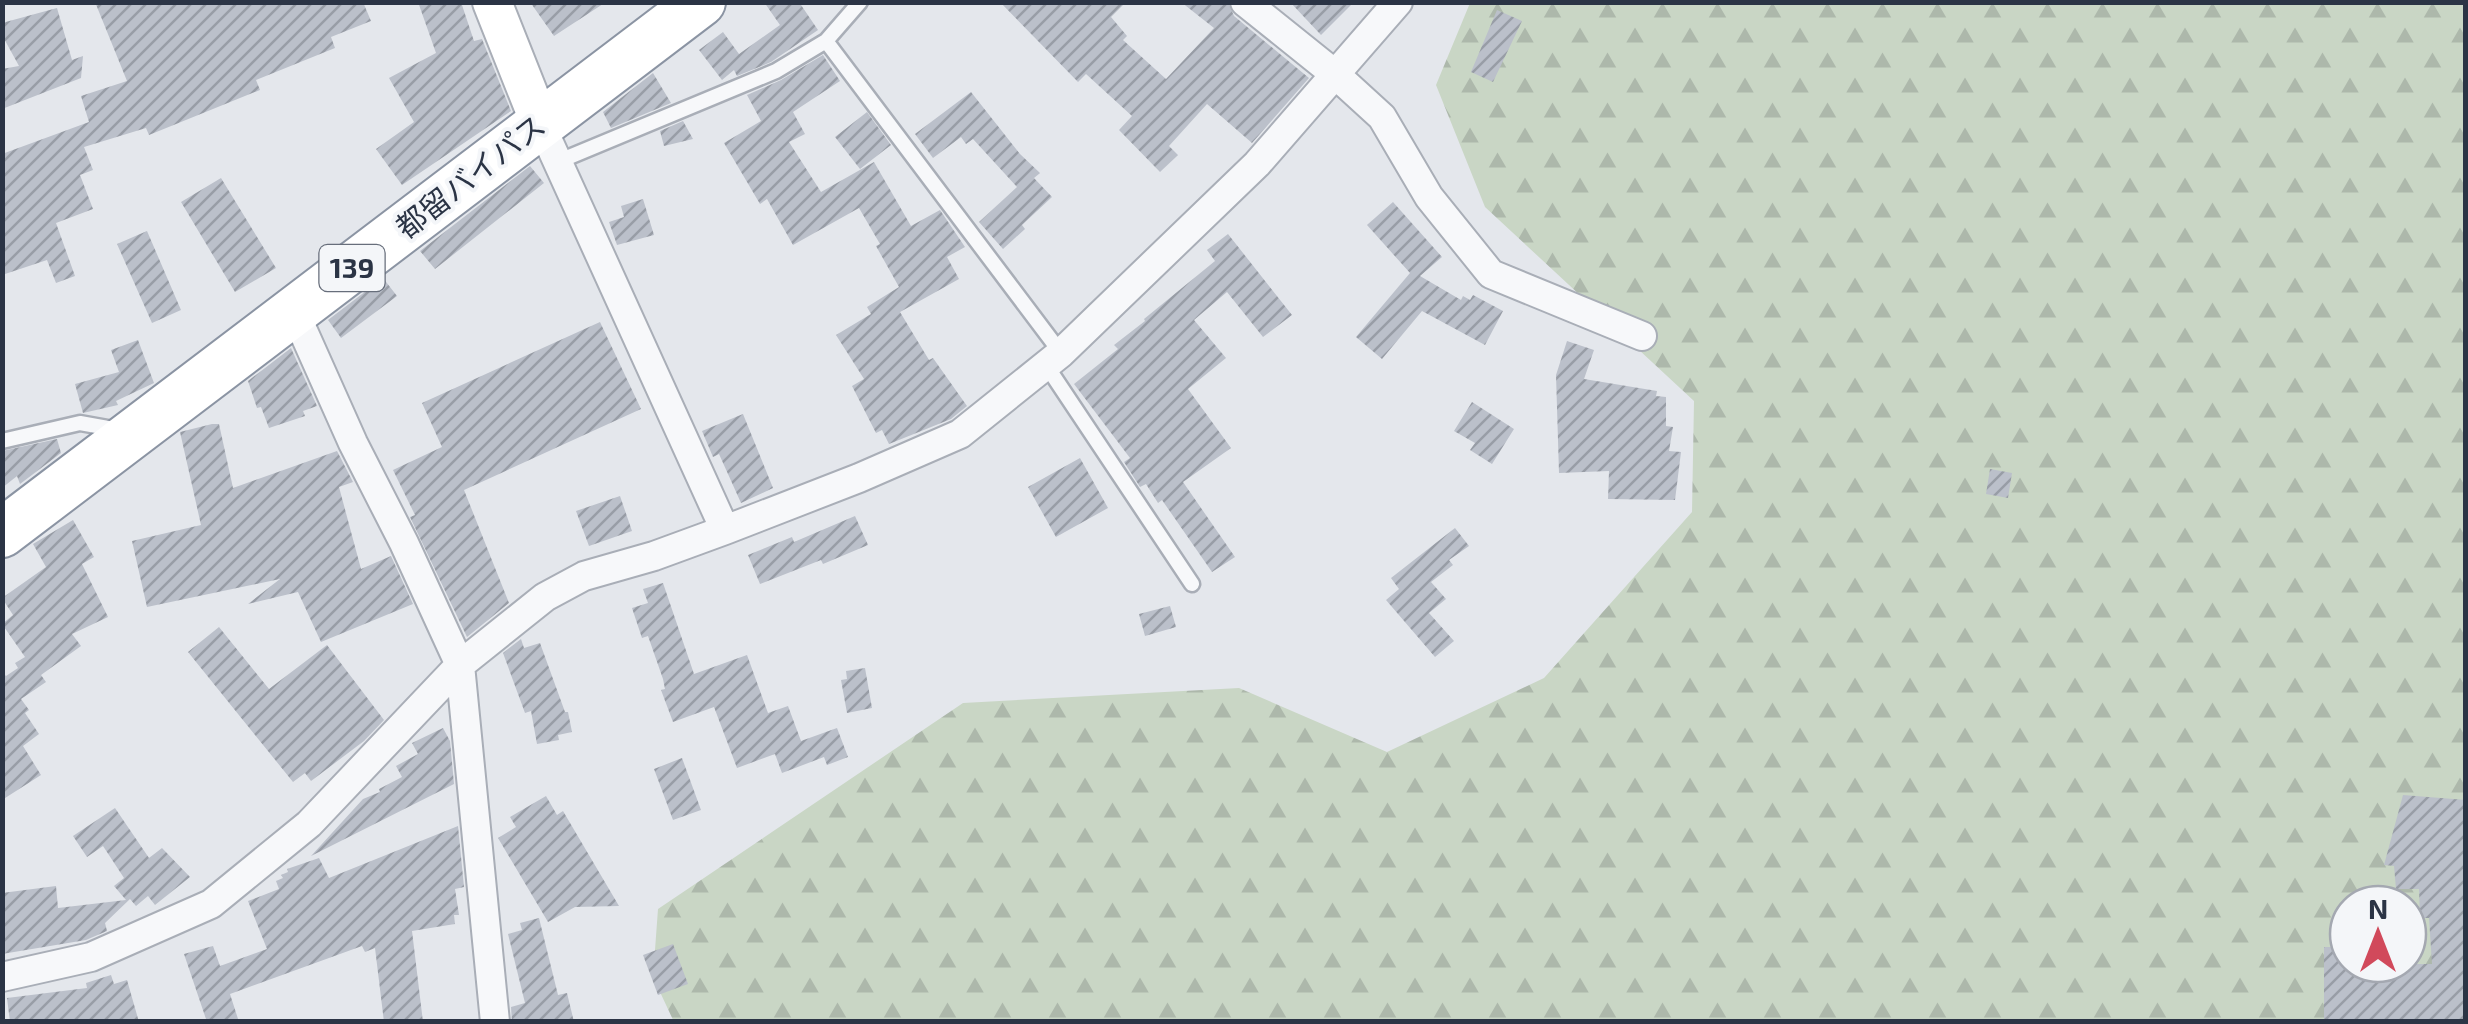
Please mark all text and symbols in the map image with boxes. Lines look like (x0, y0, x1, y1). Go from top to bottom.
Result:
street label: 都留バイパス (388, 106, 552, 245)
road number: 139 (320, 245, 384, 291)
north arrow (2328, 884, 2428, 984)
text: N (2368, 891, 2388, 925)

